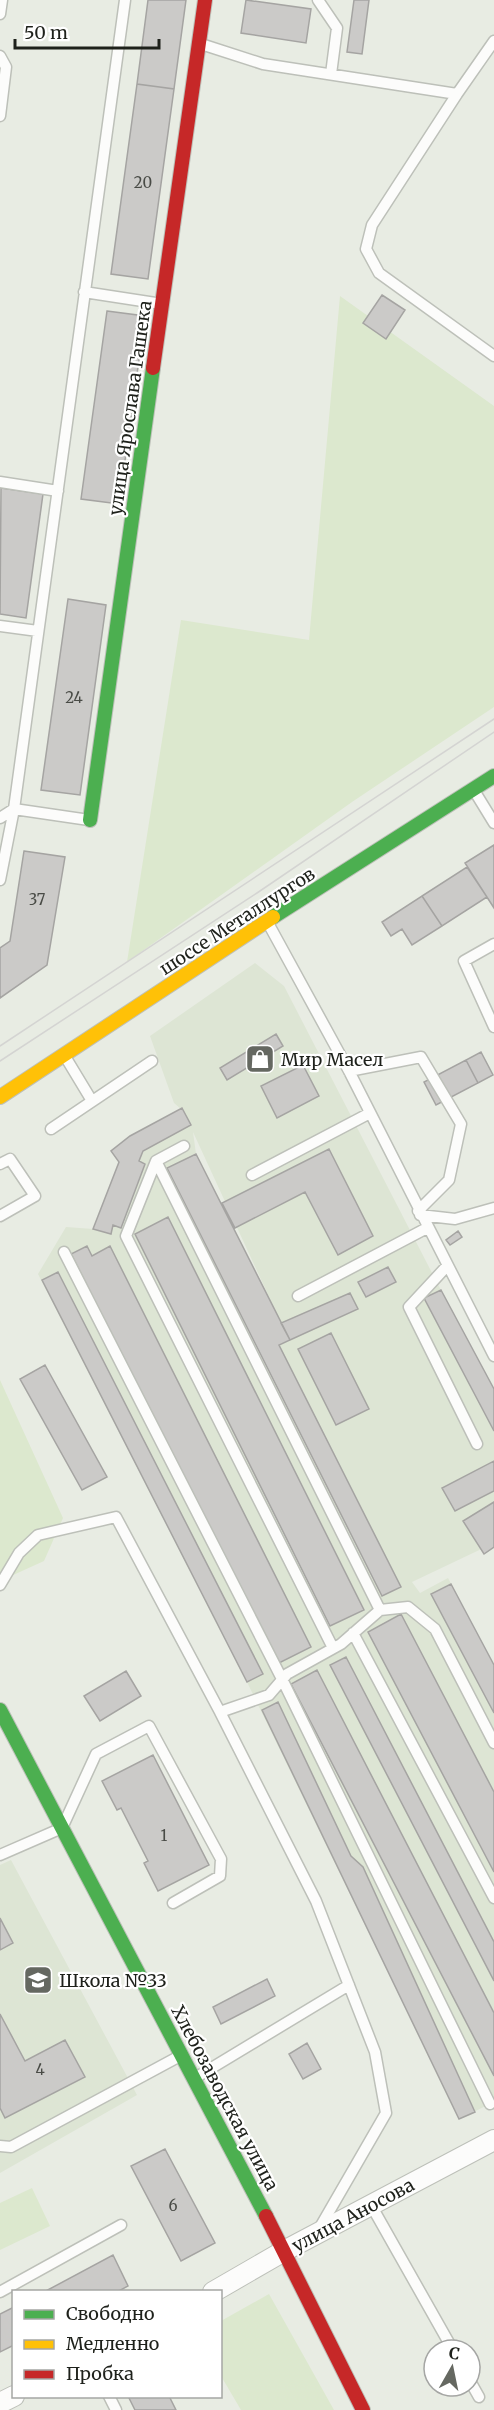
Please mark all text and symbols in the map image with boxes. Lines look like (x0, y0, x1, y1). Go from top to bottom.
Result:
scale bar (15, 12, 159, 50)
text: 50 m (24, 21, 68, 44)
house number: 20 (134, 173, 152, 192)
street label: улица Ярослава Гашека (104, 299, 157, 517)
house number: 24 (65, 688, 83, 707)
street label: шоссе Металлургов (155, 862, 319, 980)
house number: 37 (29, 890, 46, 909)
shop icon: Мир Масел (244, 1043, 276, 1075)
place label: Мир Масел (281, 1048, 383, 1071)
house number: 1 (161, 1826, 168, 1845)
school or university icon: Школа №33 (22, 1964, 54, 1996)
place label: Школа №33 (59, 1969, 167, 1992)
street label: Хлебозаводская улица (166, 2001, 284, 2195)
house number: 4 (35, 2060, 45, 2079)
street label: улица Аносова (288, 2173, 418, 2257)
house number: 6 (168, 2196, 178, 2215)
legend (12, 2290, 222, 2398)
text: Свободно (66, 2302, 154, 2325)
text: Медленно (66, 2332, 159, 2355)
north arrow (422, 2338, 482, 2398)
text: С (448, 2342, 461, 2364)
text: Пробка (66, 2362, 134, 2385)

